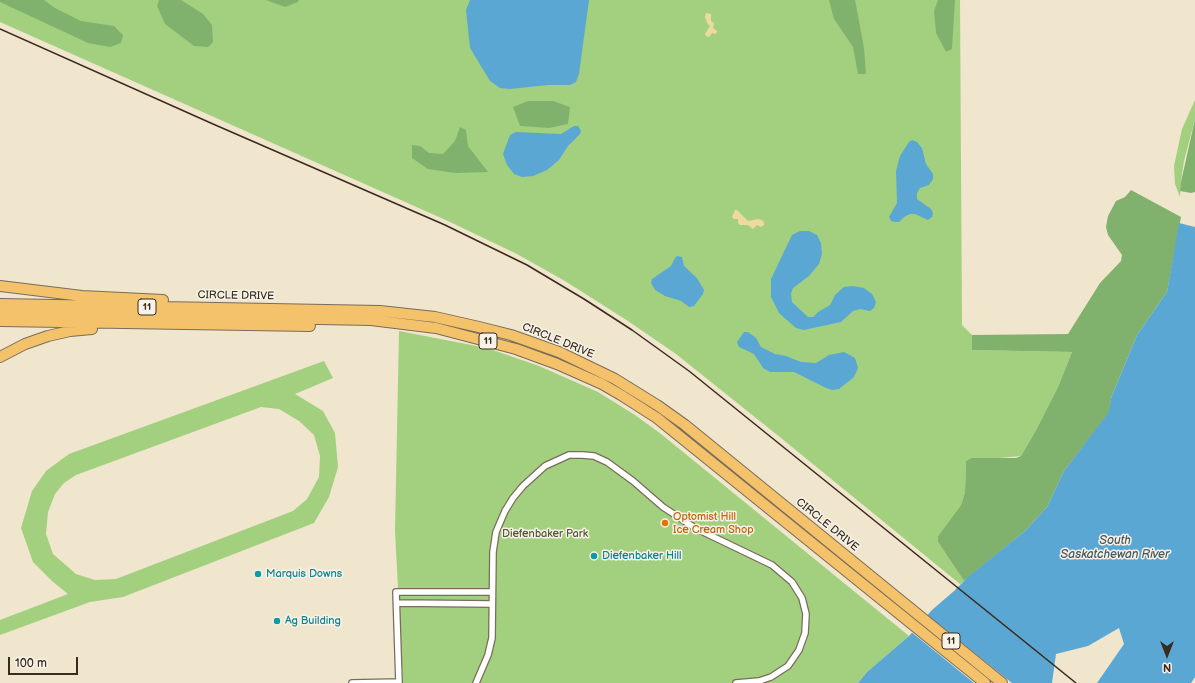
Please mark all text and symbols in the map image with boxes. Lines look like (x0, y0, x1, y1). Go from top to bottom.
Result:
street label: CIRCLE DRIVE (198, 289, 274, 303)
road number: 11 (138, 299, 156, 315)
street label: CIRCLE DRIVE (520, 321, 596, 361)
road number: 11 (479, 333, 497, 349)
street label: CIRCLE DRIVE (793, 496, 861, 554)
place label: Optomist Hill Ice Cream Shop (673, 510, 754, 536)
marker: Optomist Hill Ice Cream Shop (660, 518, 670, 528)
park label: Diefenbaker Park (502, 527, 588, 541)
water label: South Saskatchewan River (1061, 534, 1169, 562)
place label: Diefenbaker Hill (602, 549, 682, 563)
marker: Diefenbaker Hill (589, 551, 599, 561)
place label: Marquis Downs (266, 567, 342, 581)
marker: Marquis Downs (253, 569, 263, 579)
place label: Ag Building (285, 614, 341, 628)
marker: Ag Building (272, 616, 282, 626)
road number: 11 (942, 633, 960, 649)
north arrow (1147, 635, 1187, 675)
scale bar (10, 649, 80, 675)
text: 100 m (15, 656, 47, 671)
text: N (1163, 661, 1171, 674)

